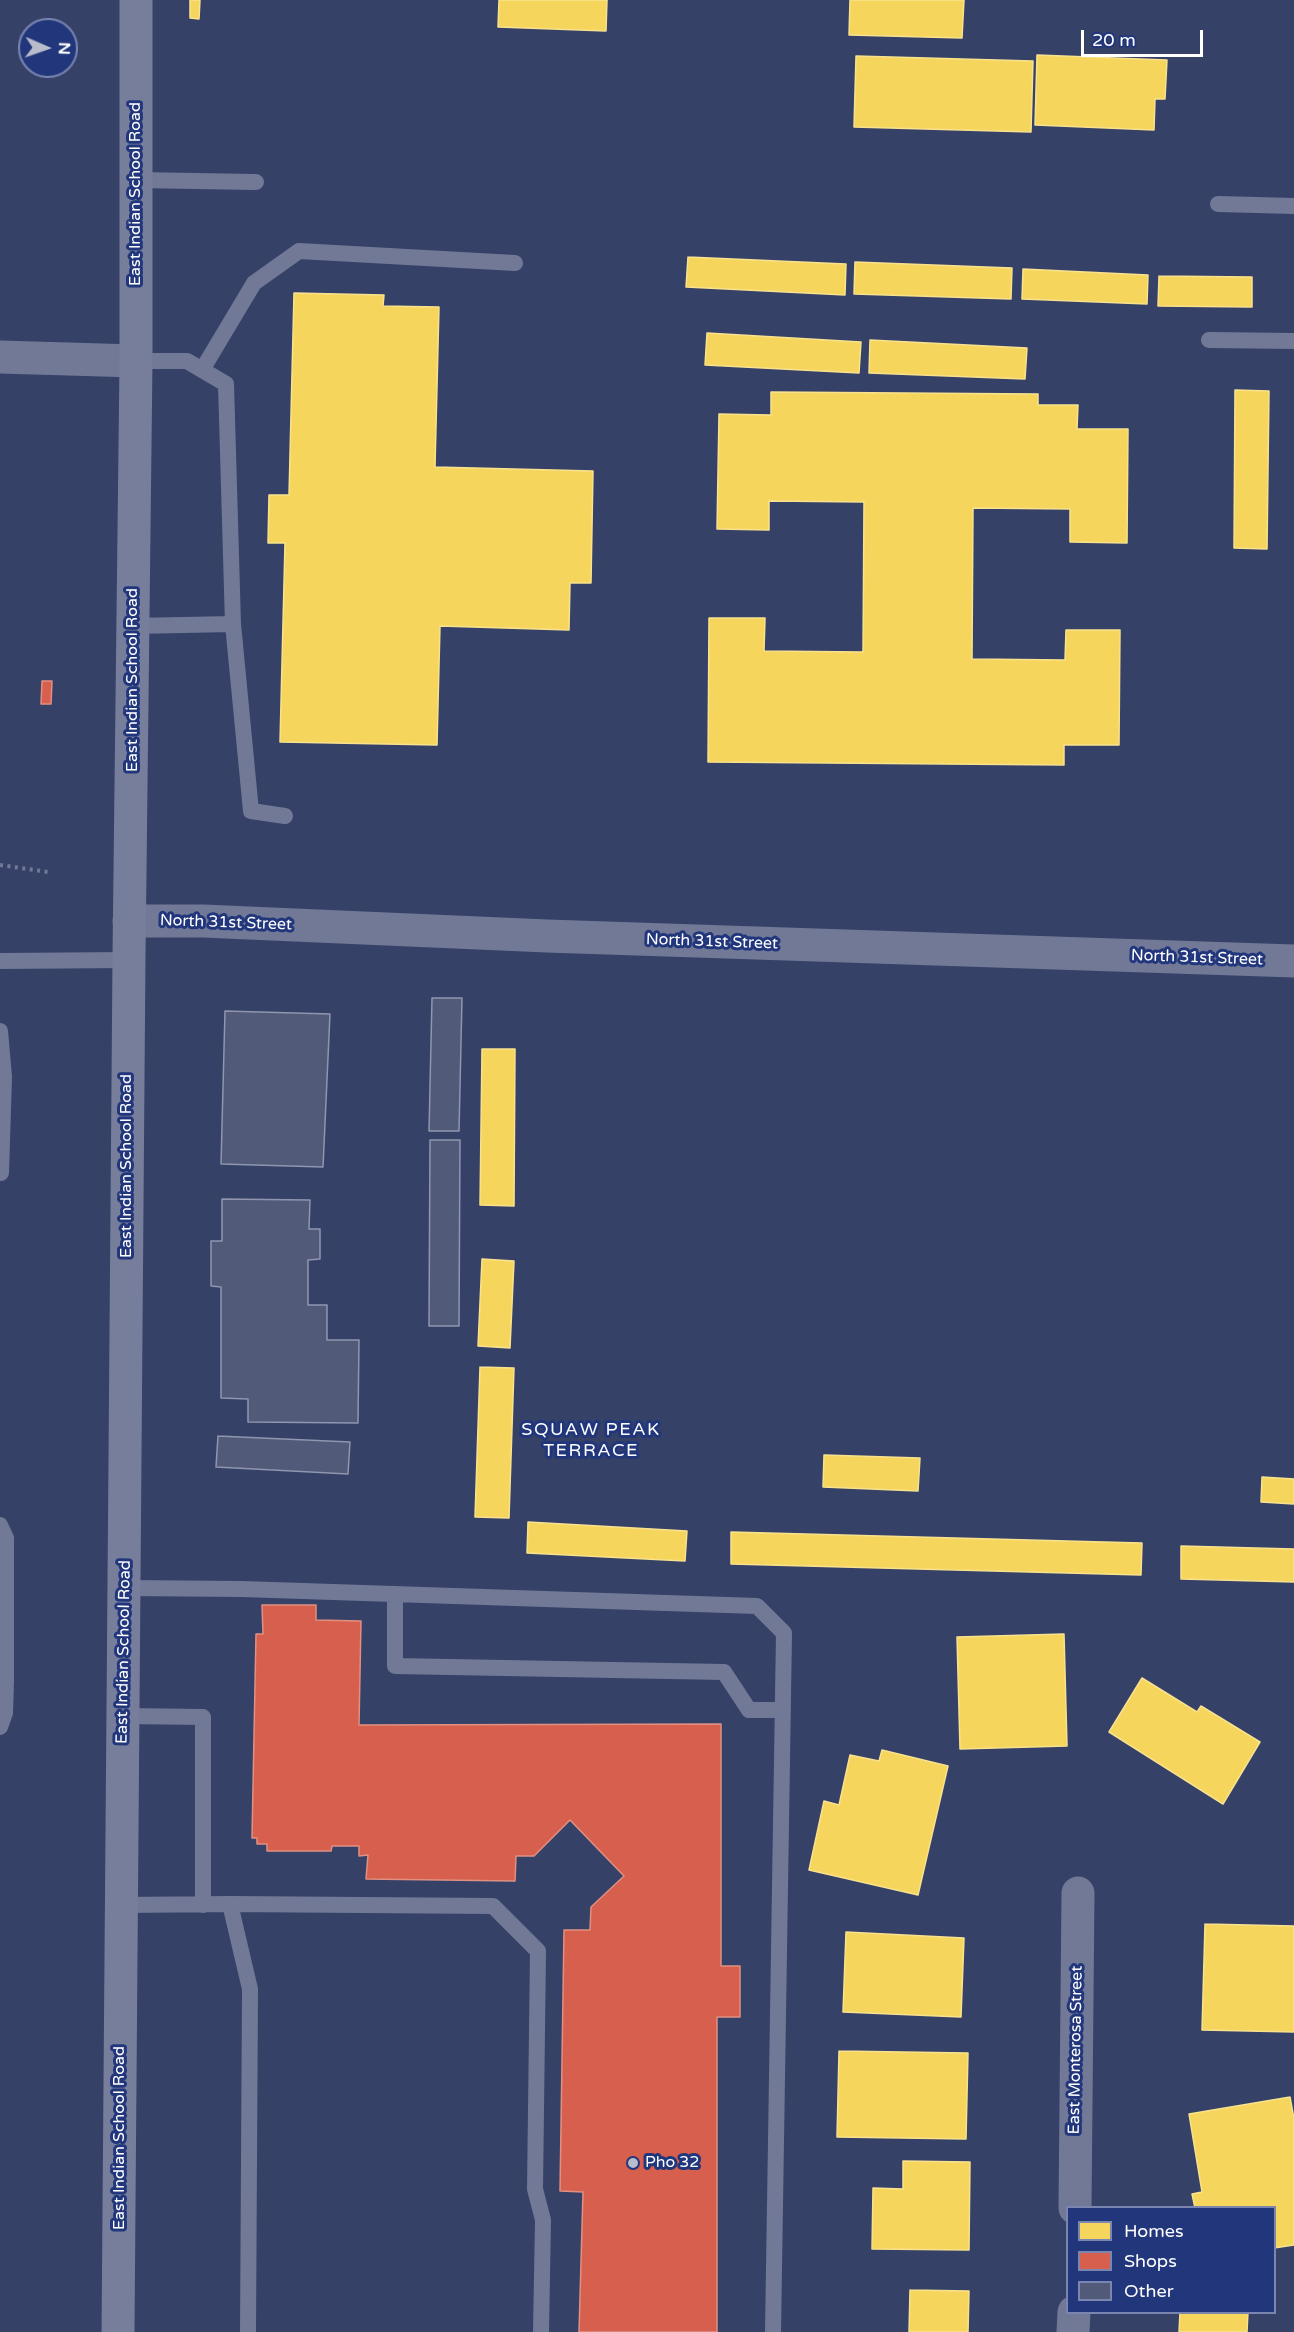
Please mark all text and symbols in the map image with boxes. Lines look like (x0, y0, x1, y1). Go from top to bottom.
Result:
north arrow (18, 18, 78, 78)
scale bar (1084, 18, 1206, 56)
text: 20 m (1092, 29, 1136, 51)
text: N (54, 42, 74, 55)
street label: East Indian School Road (126, 102, 146, 286)
street label: East Indian School Road (123, 588, 143, 772)
street label: North 31st Street (160, 911, 292, 935)
street label: North 31st Street (646, 930, 778, 954)
street label: North 31st Street (1131, 946, 1263, 970)
street label: East Indian School Road (117, 1074, 137, 1258)
district label: SQUAW PEAK TERRACE (521, 1419, 661, 1462)
street label: East Indian School Road (113, 1560, 135, 1744)
street label: East Monterosa Street (1065, 1965, 1087, 2135)
street label: East Indian School Road (110, 2046, 130, 2230)
place label: Pho 32 (645, 2153, 699, 2173)
marker: Pho 32 (626, 2156, 640, 2170)
legend (1066, 2206, 1276, 2314)
text: Homes (1124, 2220, 1184, 2242)
text: Shops (1124, 2250, 1177, 2272)
text: Other (1124, 2280, 1174, 2302)

